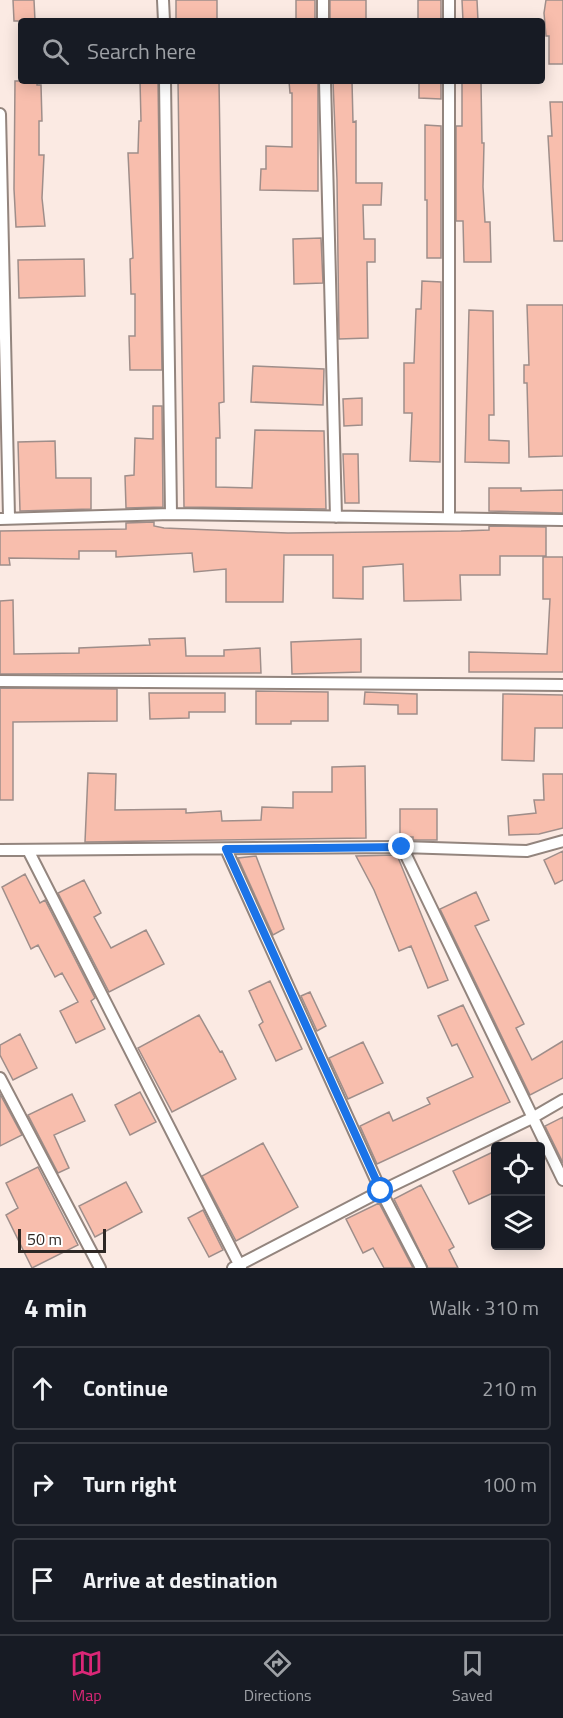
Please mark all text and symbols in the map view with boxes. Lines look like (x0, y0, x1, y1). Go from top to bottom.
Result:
search box (18, 18, 545, 84)
text: Search here (87, 34, 196, 68)
icon: search (39, 35, 72, 68)
route end (388, 833, 414, 859)
map controls (491, 1142, 545, 1250)
button: locate (491, 1142, 545, 1196)
route start (367, 1177, 393, 1203)
button: layers (491, 1196, 545, 1250)
scale bar (18, 1226, 106, 1254)
text: 50 m (27, 1227, 62, 1251)
text: 4 min (24, 1288, 87, 1327)
text: Walk · 310 m (430, 1292, 539, 1323)
text: Continue (83, 1371, 168, 1405)
icon: ahead (26, 1372, 59, 1405)
text: 210 m (482, 1373, 537, 1404)
text: Turn right (83, 1467, 177, 1501)
icon: right (26, 1468, 59, 1501)
text: 100 m (482, 1469, 537, 1500)
text: Arrive at destination (83, 1563, 278, 1597)
icon: arrive (26, 1564, 59, 1597)
tab: Map (70, 1647, 103, 1707)
tab: Directions (244, 1647, 312, 1707)
tab: Saved (452, 1647, 493, 1707)

